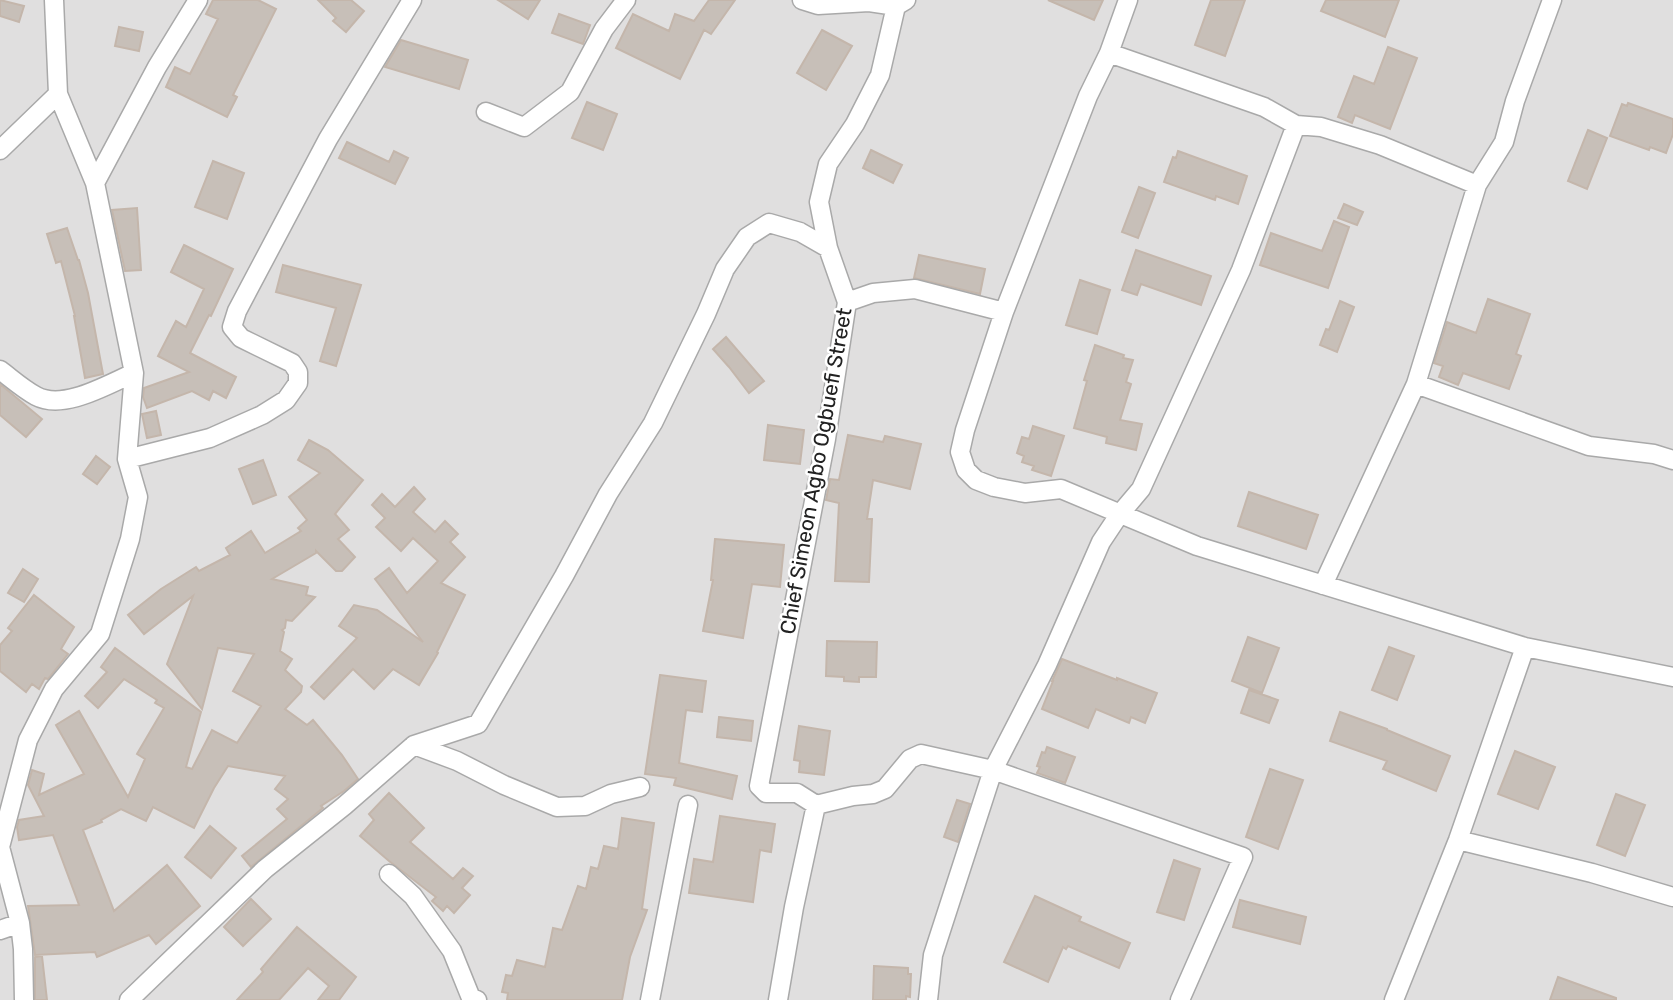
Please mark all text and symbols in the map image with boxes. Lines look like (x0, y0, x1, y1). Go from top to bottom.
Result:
street label: Chief Simeon Agbo Ogbuefi Street (774, 306, 857, 636)

